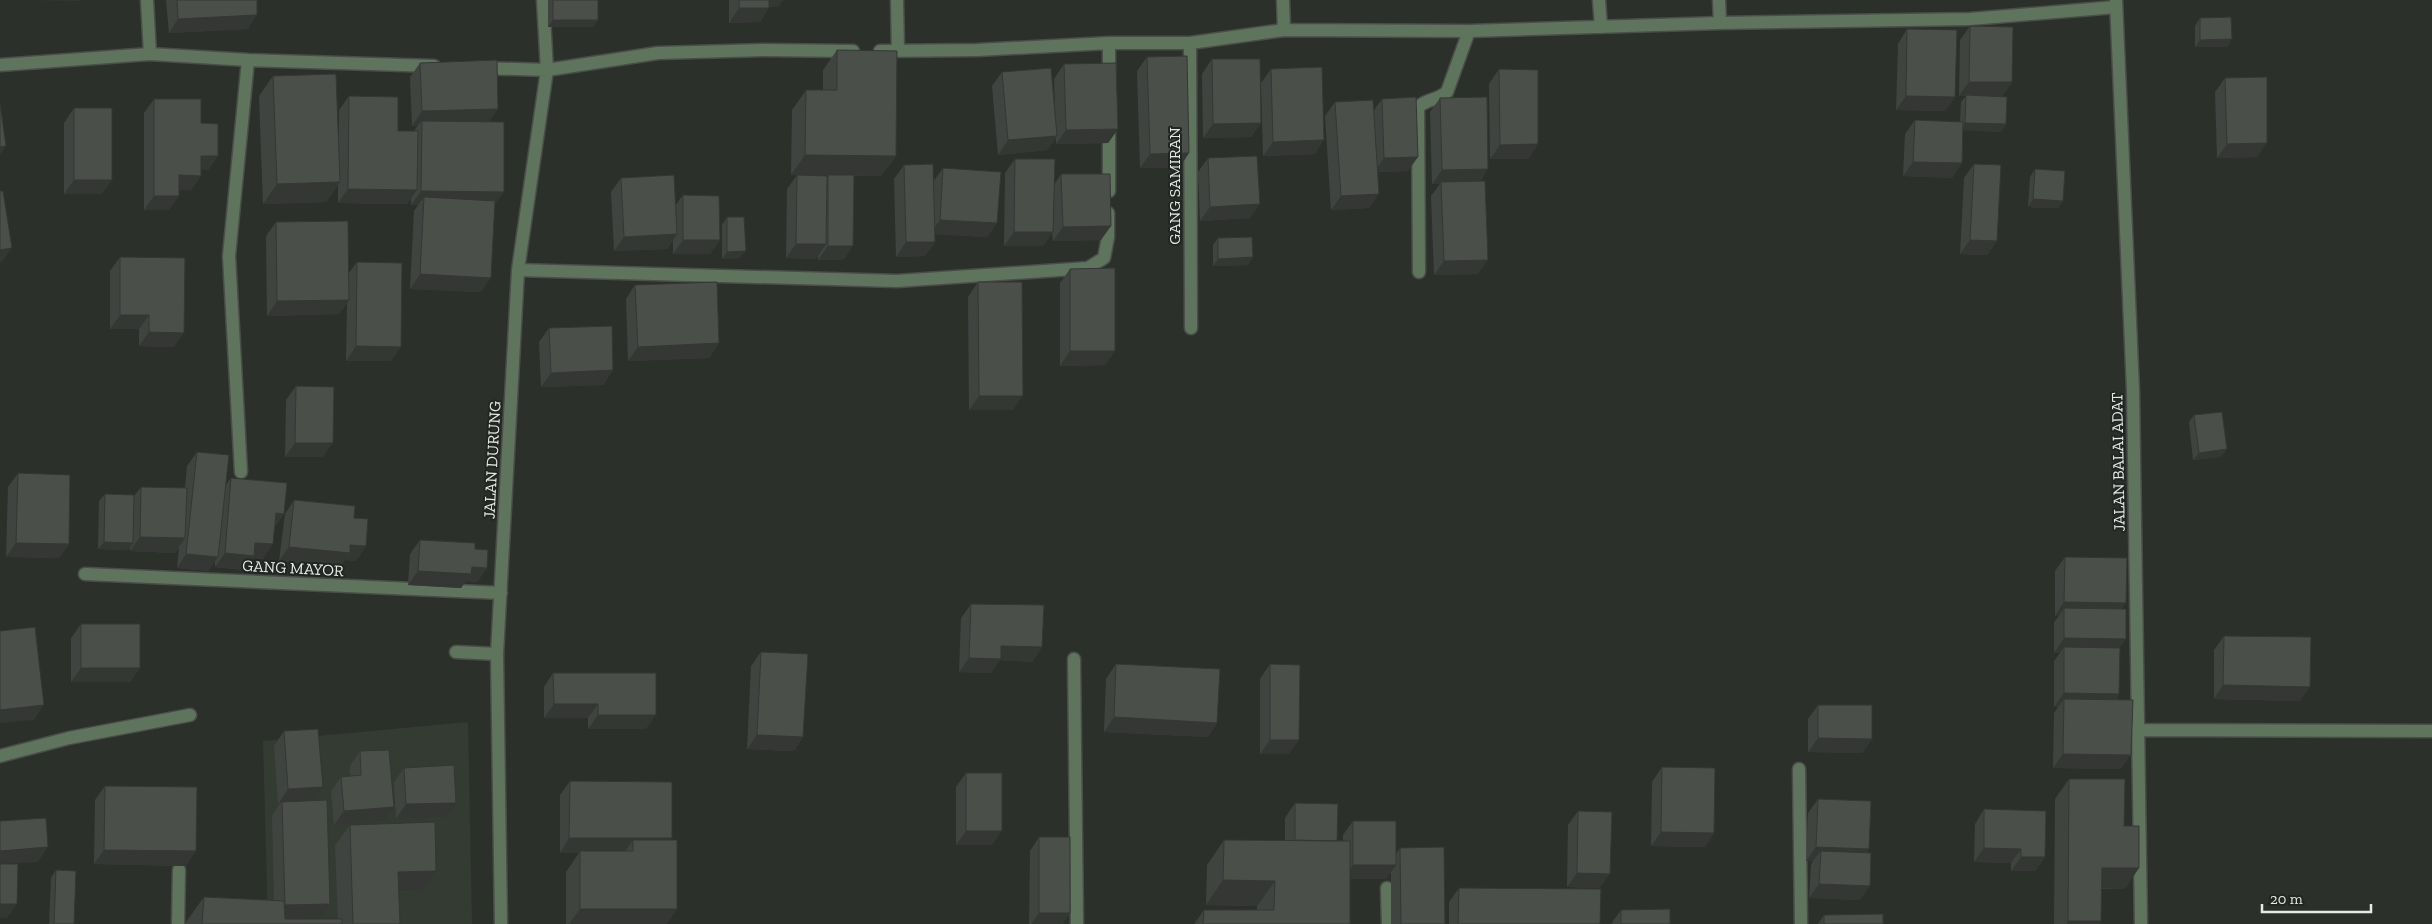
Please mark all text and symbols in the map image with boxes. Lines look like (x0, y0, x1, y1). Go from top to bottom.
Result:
street label: GANG SAMIRAN (1165, 127, 1184, 245)
street label: JALAN BALAI ADAT (2107, 392, 2129, 532)
street label: JALAN DURUNG (479, 401, 505, 519)
street label: GANG MAYOR (242, 556, 344, 580)
scale bar (2262, 882, 2371, 914)
text: 20 m (2270, 890, 2303, 908)

